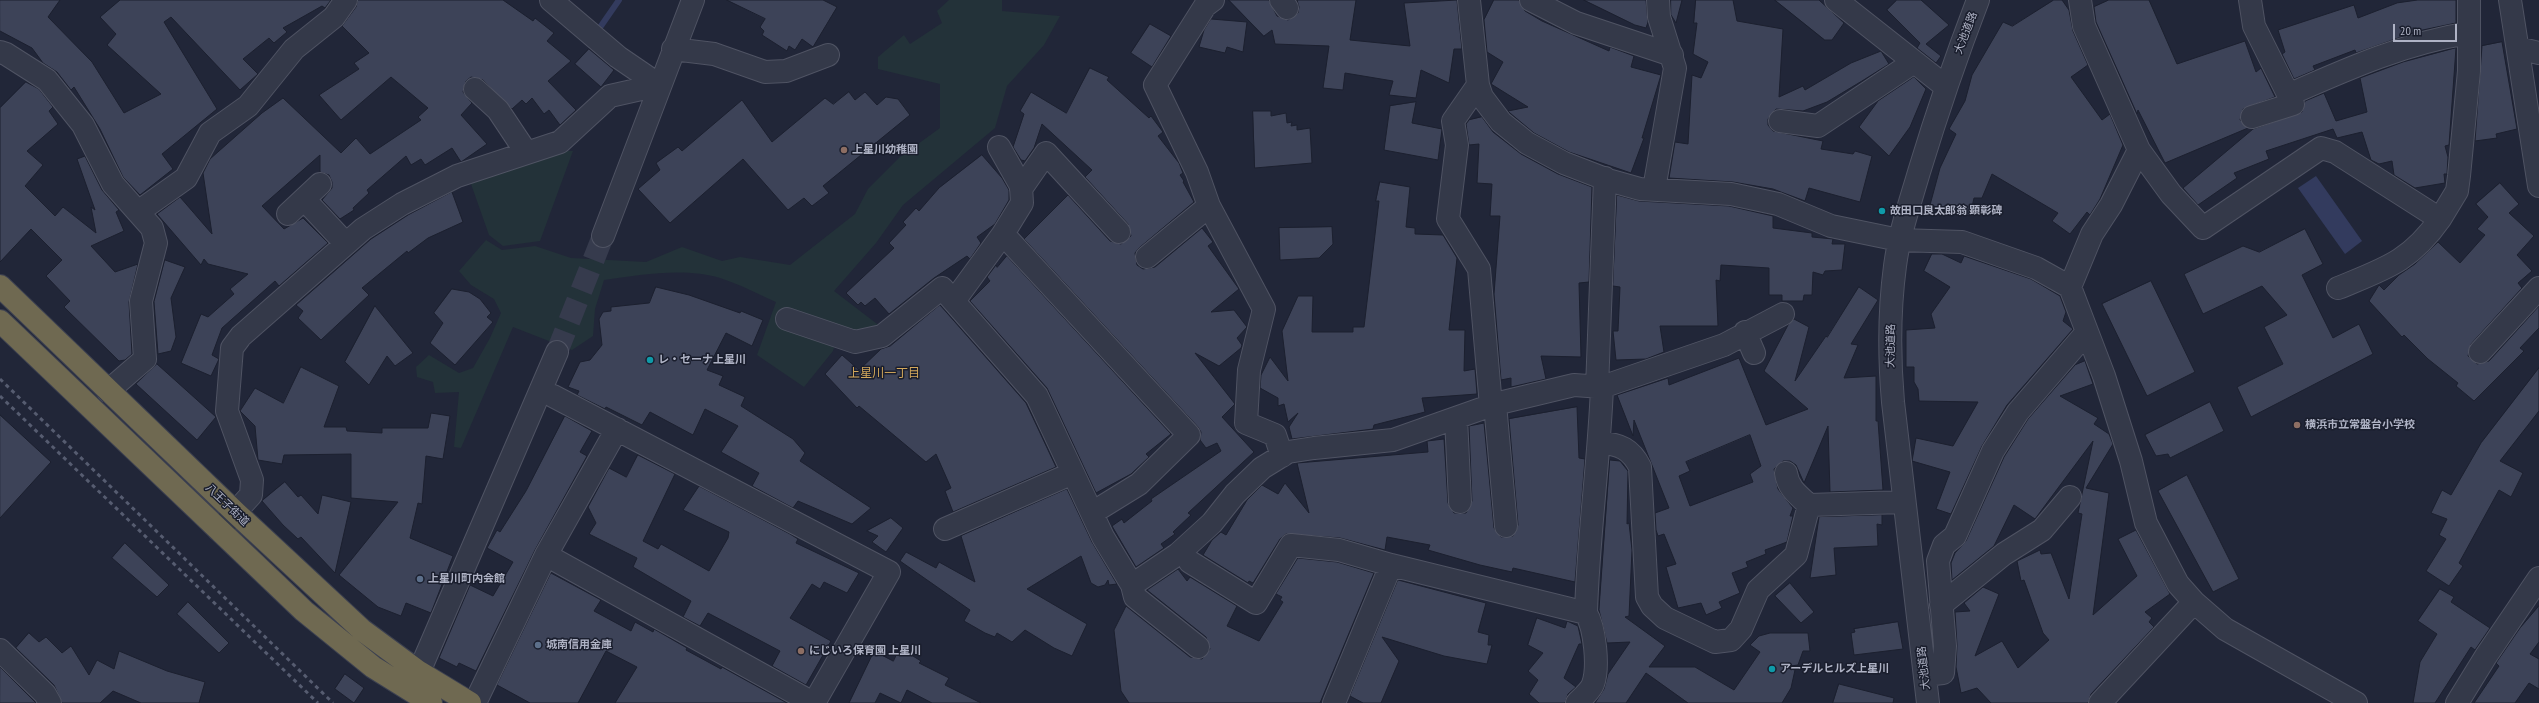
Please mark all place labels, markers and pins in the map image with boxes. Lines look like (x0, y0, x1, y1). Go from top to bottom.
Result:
place label: 上星川幼稚園 (852, 143, 918, 157)
marker: 上星川幼稚園 (839, 145, 849, 155)
place label: 故田口良太郎翁 顕彰碑 (1890, 204, 2002, 218)
marker: 故田口良太郎翁 顕彰碑 (1877, 206, 1887, 216)
place label: レ・セーナ上星川 (658, 353, 746, 367)
marker: レ・セーナ上星川 (645, 355, 655, 365)
place label: 横浜市立常盤台小学校 (2305, 418, 2415, 432)
marker: 横浜市立常盤台小学校 (2292, 420, 2302, 430)
place label: 上星川町内会館 (428, 572, 505, 586)
marker: 上星川町内会館 (415, 574, 425, 584)
place label: 城南信用金庫 (546, 638, 612, 652)
marker: 城南信用金庫 (533, 640, 543, 650)
place label: にじいろ保育園 上星川 (809, 644, 921, 658)
marker: にじいろ保育園 上星川 (796, 646, 806, 656)
place label: アーデルヒルズ上星川 (1780, 662, 1889, 676)
marker: アーデルヒルズ上星川 (1767, 664, 1777, 674)

